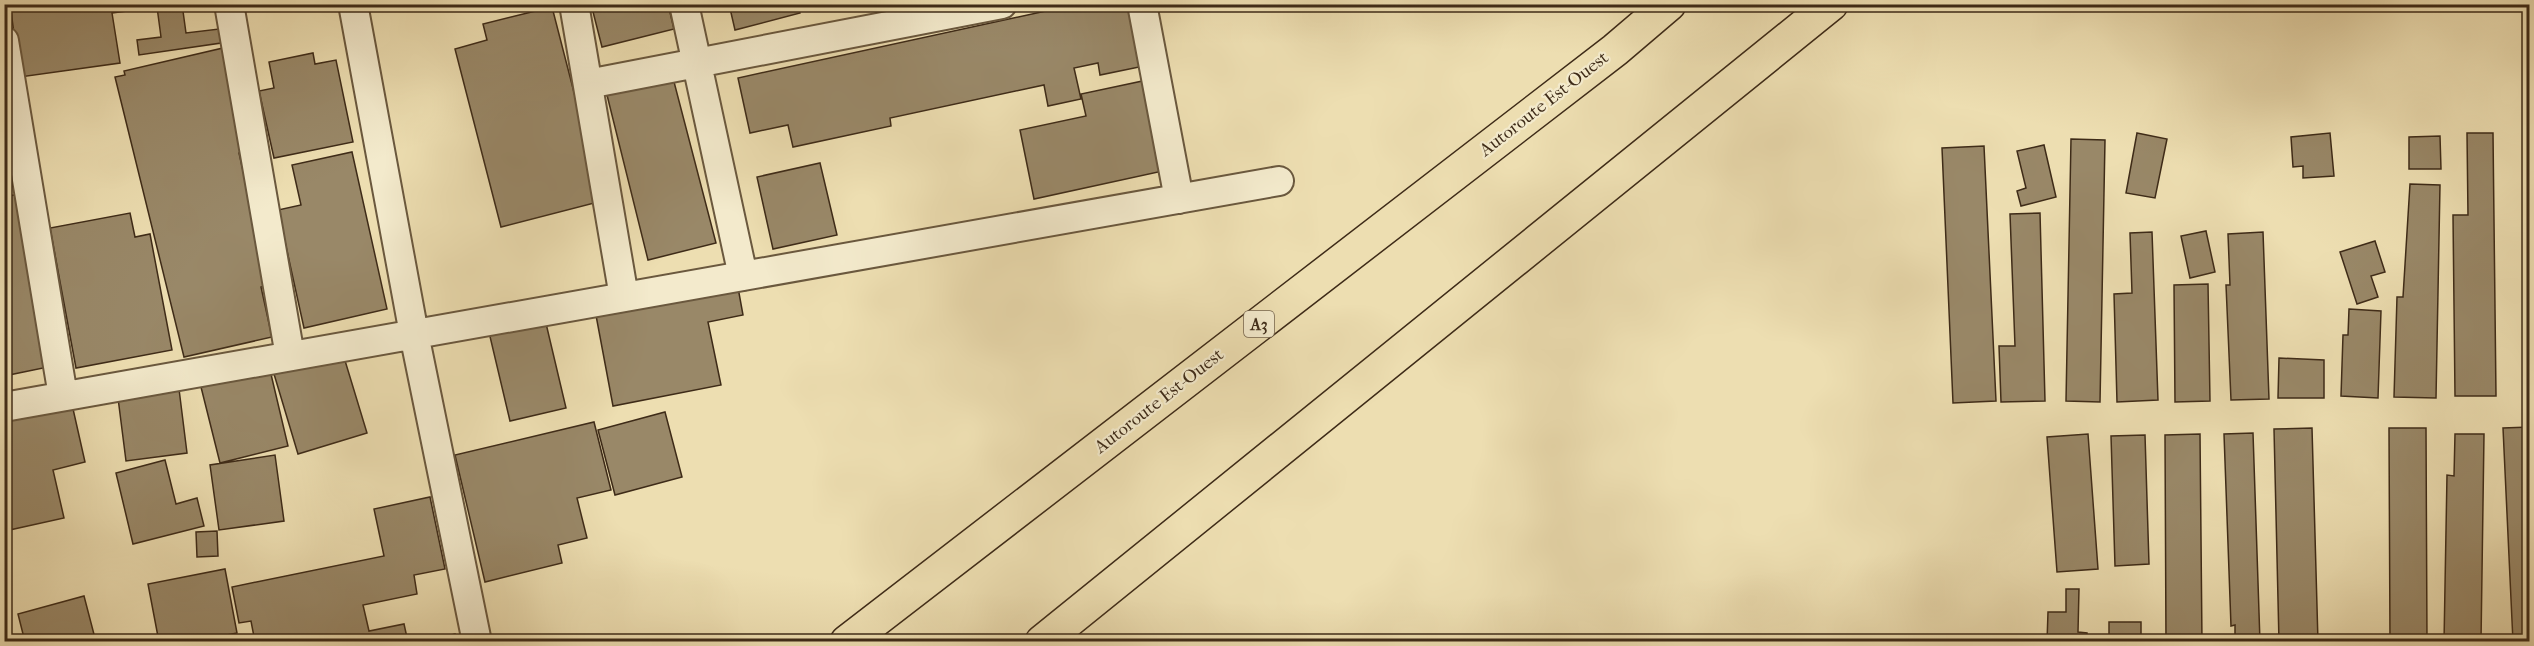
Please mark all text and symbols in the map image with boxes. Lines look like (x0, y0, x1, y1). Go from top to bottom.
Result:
street label: Autoroute Est-Ouest (1475, 47, 1613, 162)
road number: A3 (1244, 311, 1274, 337)
street label: Autoroute Est-Ouest (1090, 344, 1228, 459)

